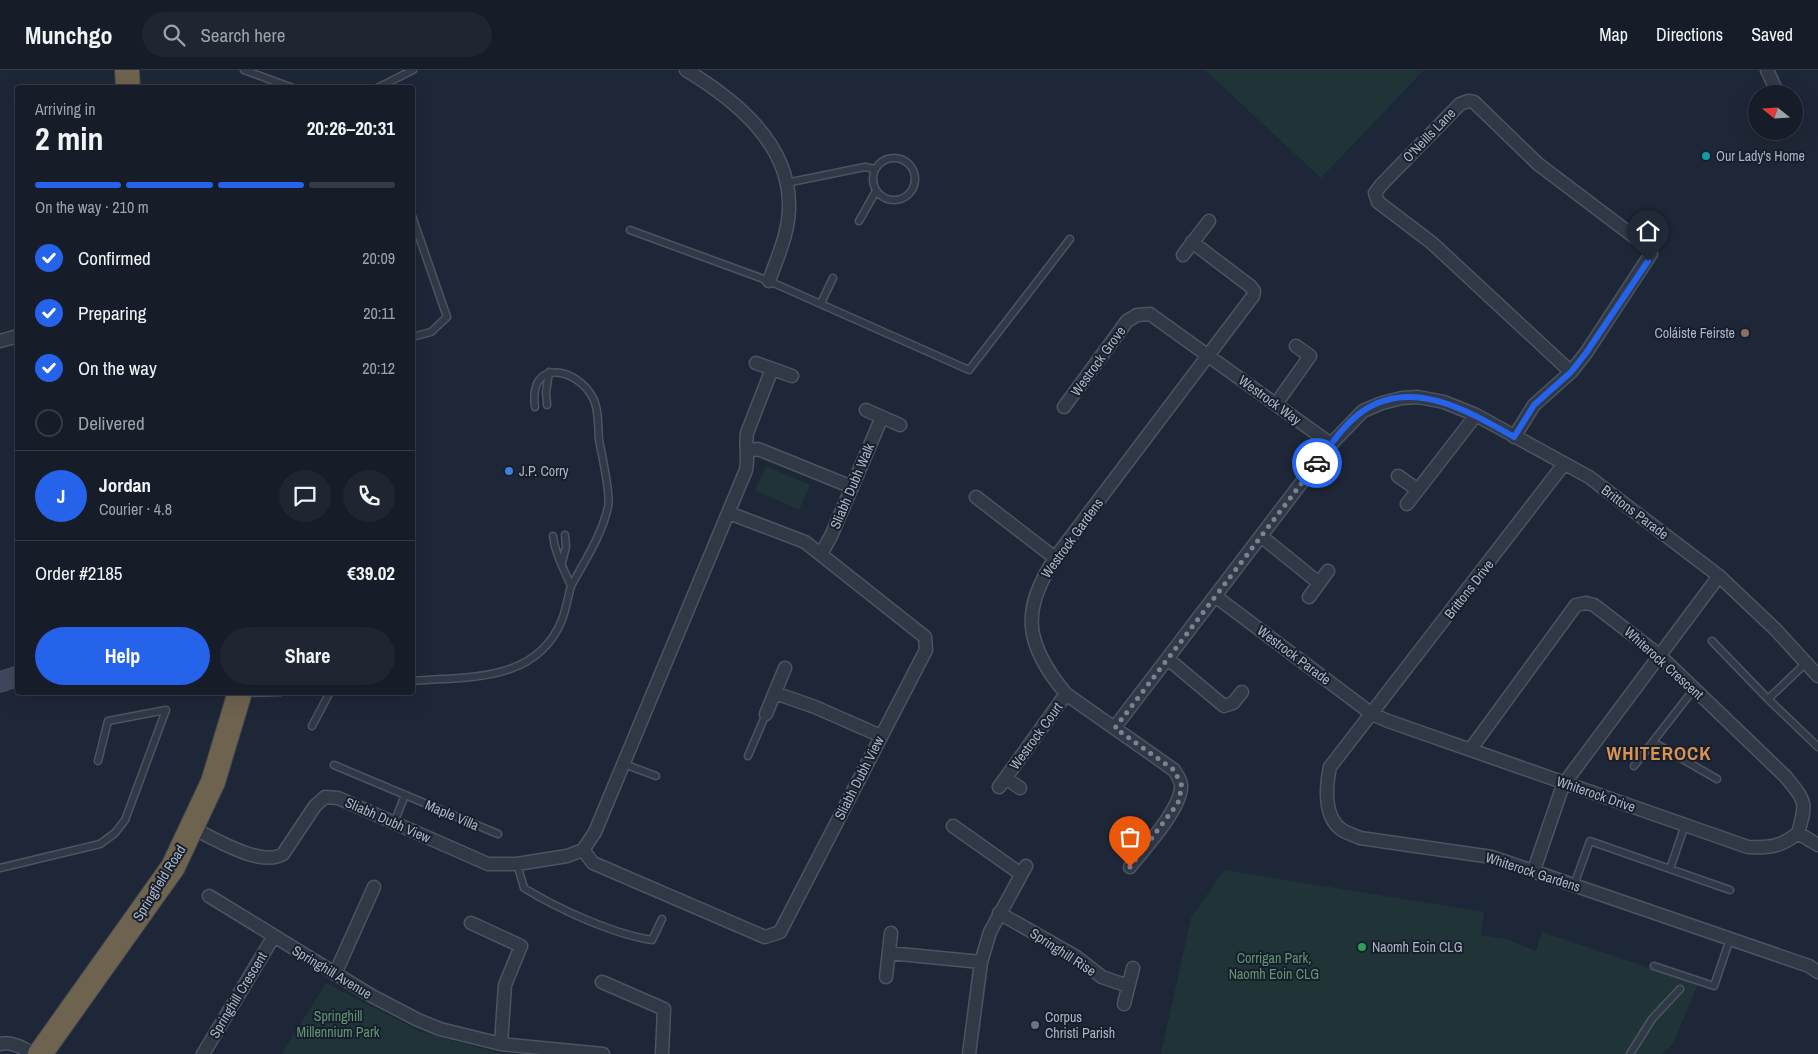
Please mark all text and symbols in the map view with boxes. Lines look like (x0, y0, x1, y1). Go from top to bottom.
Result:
search box (142, 12, 492, 57)
text: Munchgo (25, 19, 112, 51)
icon: search (160, 21, 188, 49)
text: Search here (200, 22, 285, 48)
text: Map (1599, 22, 1628, 47)
text: Directions (1656, 22, 1723, 47)
text: Saved (1751, 22, 1793, 47)
north arrow (1748, 85, 1802, 140)
map controls (1748, 85, 1803, 140)
text: Arriving in (35, 98, 96, 120)
street label: O'Neills Lane (1399, 104, 1459, 166)
text: 20:26–20:31 (307, 115, 395, 141)
text: 2 min (35, 117, 104, 160)
place label: Our Lady's Home (1716, 147, 1805, 165)
marker: Our Lady's Home (1700, 150, 1712, 162)
text: On the way · 210 m (35, 196, 149, 218)
pin (1627, 210, 1669, 261)
icon: home (1634, 217, 1662, 245)
icon: check (35, 244, 63, 272)
text: Confirmed (78, 245, 151, 271)
text: 20:09 (362, 247, 395, 269)
icon: check (35, 299, 63, 327)
text: Preparing (78, 300, 146, 326)
text: 20:11 (363, 302, 395, 324)
street label: Westrock Grove (1067, 322, 1129, 400)
place label: Coláiste Feirste (1655, 324, 1735, 342)
marker: Coláiste Feirste (1739, 327, 1751, 339)
icon: check (35, 354, 63, 382)
text: On the way (78, 355, 157, 381)
text: 20:12 (362, 357, 395, 379)
street label: Westrock Way (1235, 371, 1305, 429)
text: Delivered (78, 410, 145, 436)
courier (1292, 438, 1342, 488)
street label: Sliabh Dubh Walk (826, 440, 878, 532)
icon: car (1303, 449, 1331, 477)
place label: J.P. Corry (519, 462, 569, 480)
marker: J.P. Corry (503, 465, 515, 477)
button: chat (279, 470, 331, 522)
button: phone (343, 470, 395, 522)
text: Jordan (99, 472, 151, 498)
street label: Brittons Parade (1598, 481, 1672, 543)
text: J (57, 483, 65, 509)
street label: Westrock Gardens (1037, 494, 1107, 582)
text: Courier · 4.8 (99, 498, 172, 520)
street label: Brittons Drive (1440, 556, 1498, 622)
text: Order #2185 (35, 560, 122, 586)
text: €39.02 (347, 560, 395, 586)
street label: Westrock Parade (1253, 621, 1335, 689)
street label: Whiterock Crescent (1621, 623, 1707, 703)
button: Help (35, 627, 210, 685)
button: Share (220, 627, 395, 685)
street label: Westrock Court (1006, 699, 1066, 773)
street label: Sliabh Dubh View (830, 732, 888, 823)
district label: WHITEROCK (1606, 740, 1712, 766)
street label: Whiterock Drive (1554, 772, 1638, 816)
street label: Sliabh Dubh View (342, 793, 434, 847)
street label: Maple Villa (422, 796, 482, 835)
pin (1109, 816, 1151, 867)
icon: bag (1116, 823, 1144, 851)
street label: Springfield Road (129, 842, 189, 924)
street label: Whiterock Gardens (1483, 848, 1583, 896)
street label: Springhill Rise (1027, 924, 1099, 980)
place label: Naomh Eoin CLG (1372, 938, 1463, 956)
street label: Springhill Avenue (289, 941, 375, 1003)
marker: Naomh Eoin CLG (1356, 941, 1368, 953)
street label: Springhill Crescent (205, 949, 271, 1041)
park label: Corrigan Park, Naomh Eoin CLG (1229, 949, 1319, 983)
park label: Springhill Millennium Park (297, 1007, 380, 1041)
place label: Corpus Christi Parish (1045, 1008, 1115, 1042)
marker: Corpus Christi Parish (1029, 1019, 1041, 1031)

